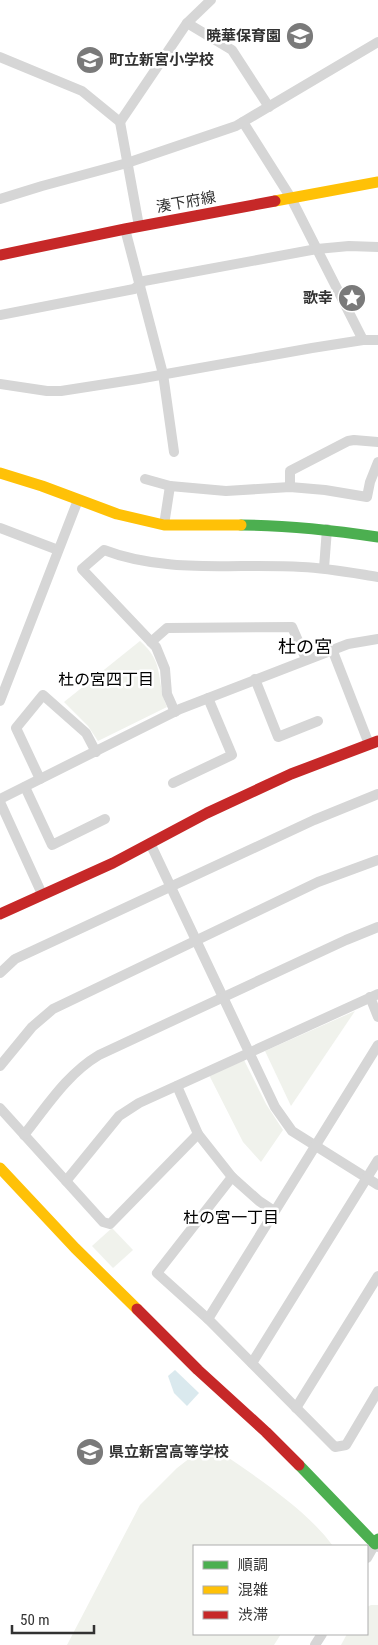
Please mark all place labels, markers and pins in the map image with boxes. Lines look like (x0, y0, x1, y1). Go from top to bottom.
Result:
school or university icon: 暁華保育園 (285, 21, 315, 51)
place label: 暁華保育園 (206, 27, 281, 45)
school or university icon: 町立新宮小学校 (75, 45, 105, 75)
place label: 町立新宮小学校 (109, 51, 214, 69)
place icon: 歌幸 (337, 283, 367, 313)
place label: 歌幸 (303, 289, 333, 307)
school or university icon: 県立新宮高等学校 (75, 1437, 105, 1467)
place label: 県立新宮高等学校 (109, 1443, 229, 1461)

